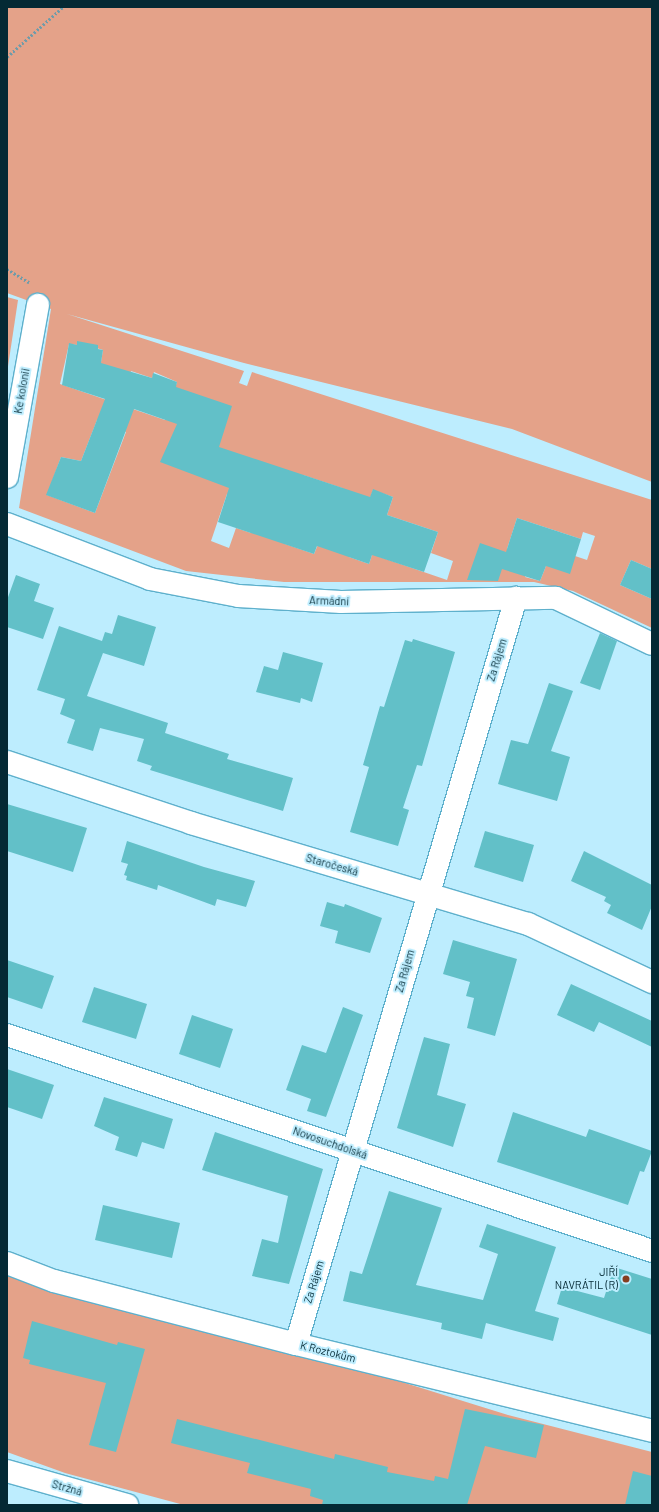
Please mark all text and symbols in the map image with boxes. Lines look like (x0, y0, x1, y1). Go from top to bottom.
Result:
street label: Ke kolonii (12, 367, 32, 415)
street label: Armádní (309, 594, 349, 608)
street label: Za Rájem (484, 637, 510, 683)
street label: Staročeská (304, 851, 360, 879)
street label: Za Rájem (393, 948, 417, 994)
street label: Novosuchdolská (291, 1124, 369, 1162)
street label: Za Rájem (301, 1259, 327, 1305)
place label: JIŘÍ NAVRÁTIL (R) (555, 1266, 618, 1292)
marker: JIŘÍ NAVRÁTIL (R) (621, 1274, 631, 1284)
street label: K Roztokům (299, 1339, 357, 1365)
street label: Stržná (50, 1477, 84, 1499)

